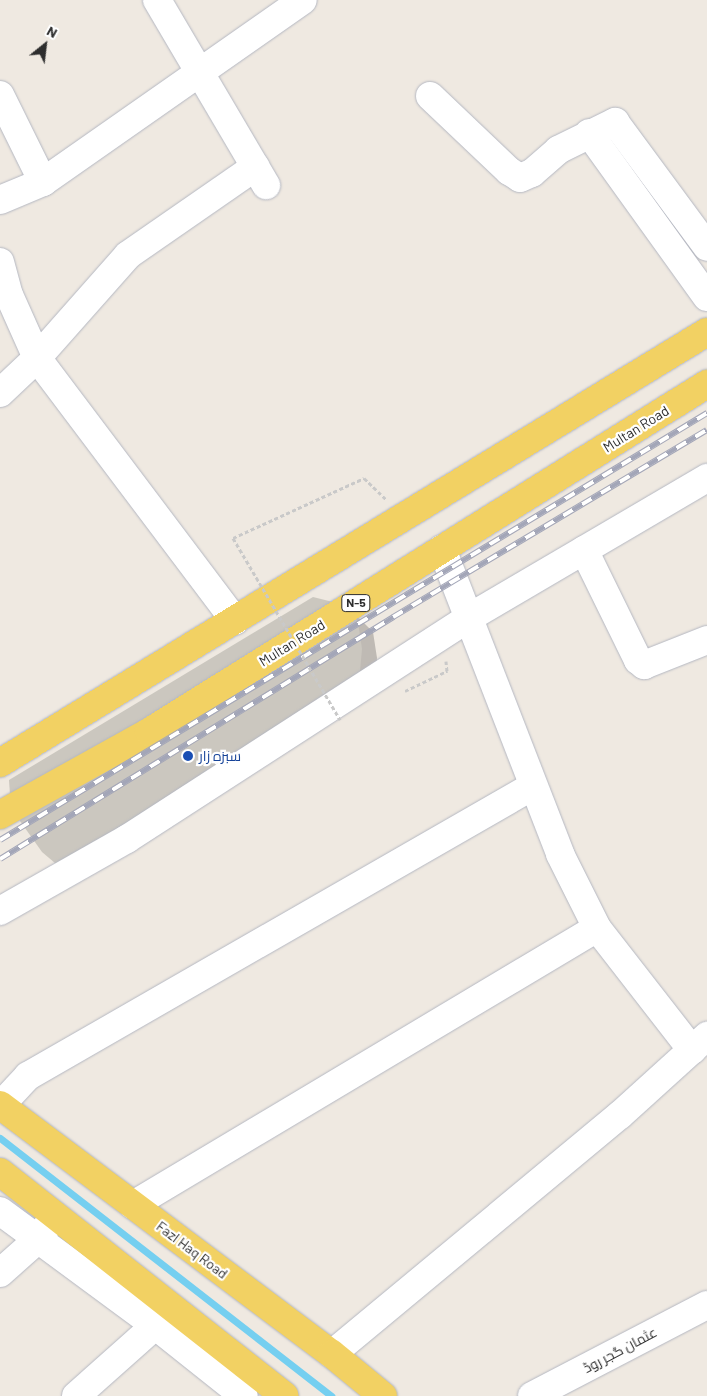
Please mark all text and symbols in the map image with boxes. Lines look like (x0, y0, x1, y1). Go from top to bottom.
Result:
north arrow (20, 20, 70, 70)
text: N (44, 22, 61, 41)
street label: Multan Road (600, 402, 672, 456)
road number: N-5 (341, 594, 371, 612)
street label: Multan Road (256, 616, 328, 670)
place label: سبزہ زار (199, 748, 241, 764)
marker: سبزہ زار (181, 749, 195, 763)
street label: Fazl Haq Road (153, 1218, 231, 1282)
street label: عثمان گجر روڈ (580, 1324, 660, 1376)

